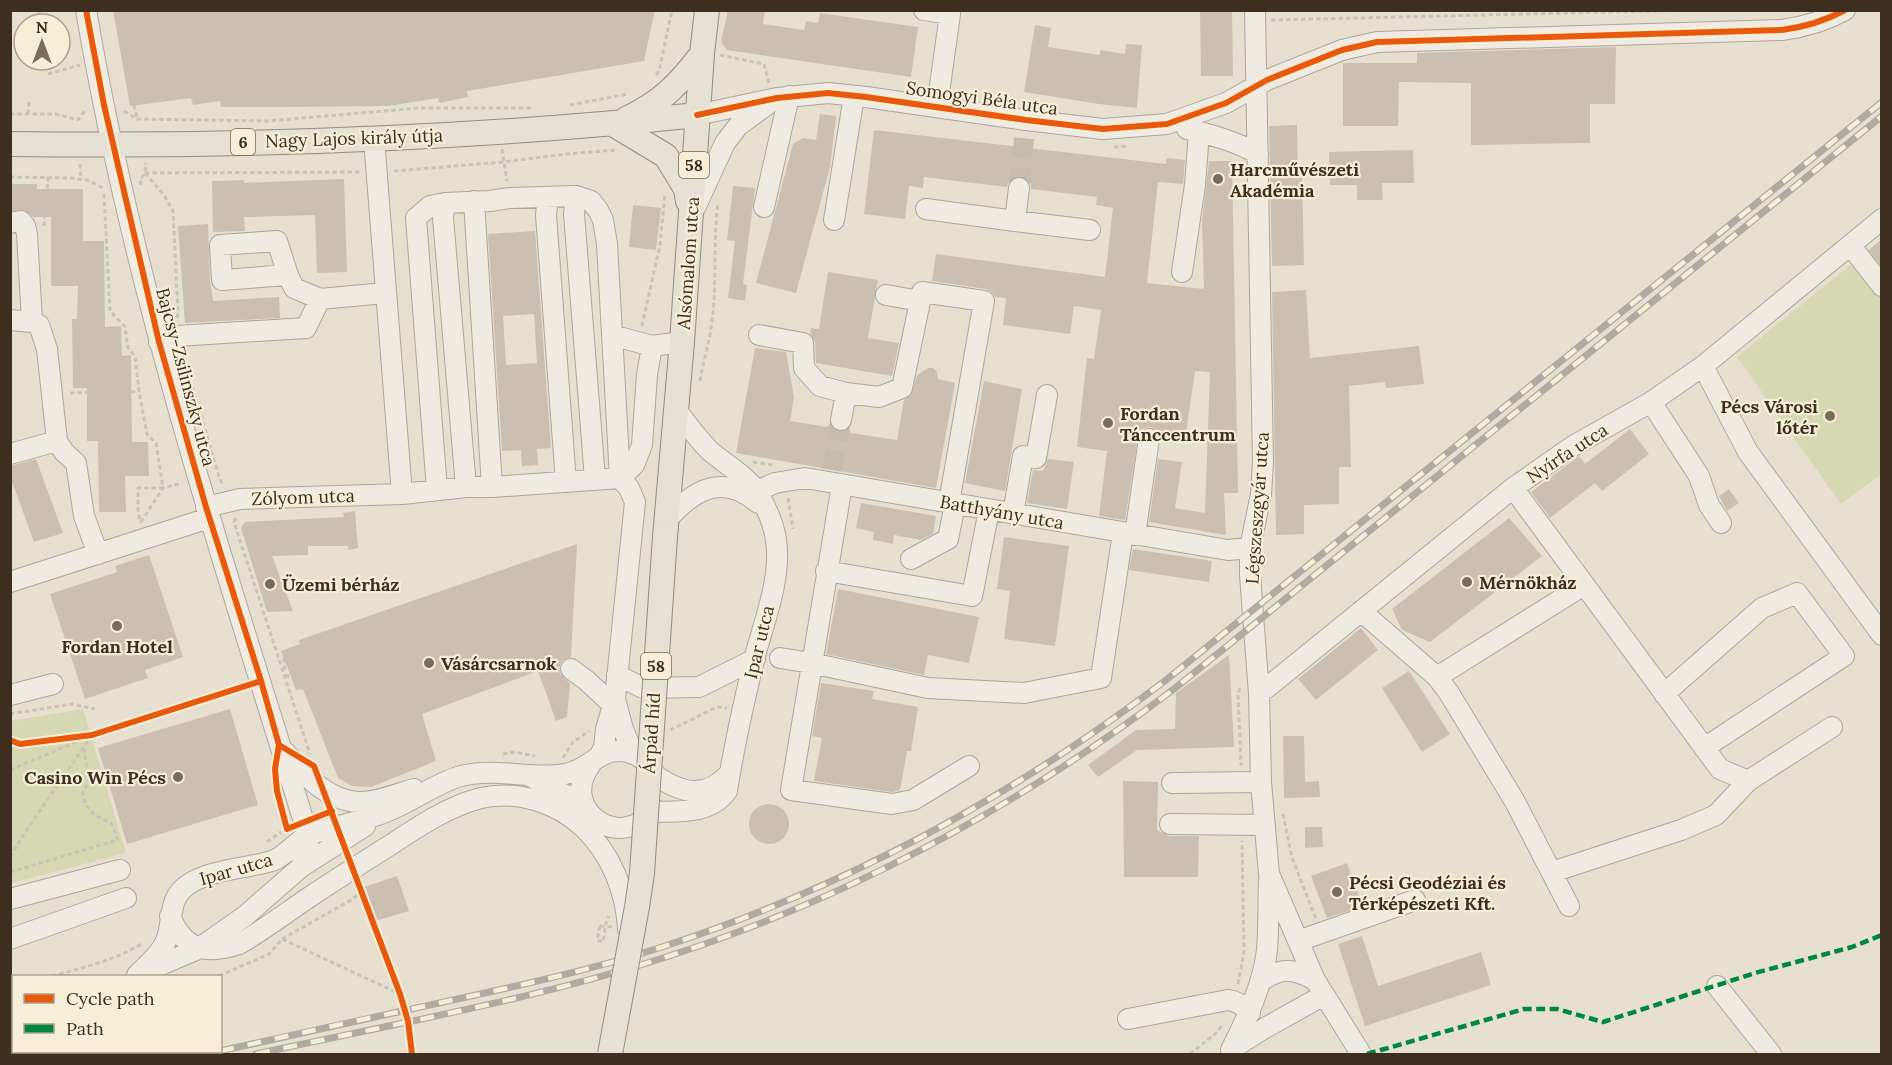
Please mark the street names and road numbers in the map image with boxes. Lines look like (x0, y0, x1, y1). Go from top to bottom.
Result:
street label: Somogyi Béla utca (904, 76, 1060, 120)
street label: Nagy Lajos király útja (265, 123, 443, 153)
road number: 6 (231, 129, 255, 155)
road number: 58 (679, 152, 709, 178)
street label: Alsómalom utca (672, 196, 704, 331)
street label: Bajcsy-Zsilinszky utca (151, 285, 221, 469)
street label: Nyírfa utca (1522, 418, 1612, 488)
street label: Légszeszgyár utca (1240, 431, 1274, 585)
street label: Zólyom utca (251, 484, 355, 510)
street label: Batthyány utca (938, 490, 1066, 534)
street label: Ipar utca (739, 603, 779, 681)
road number: 58 (641, 653, 671, 679)
street label: Árpád híd (637, 691, 665, 775)
street label: Ipar utca (197, 848, 275, 890)

